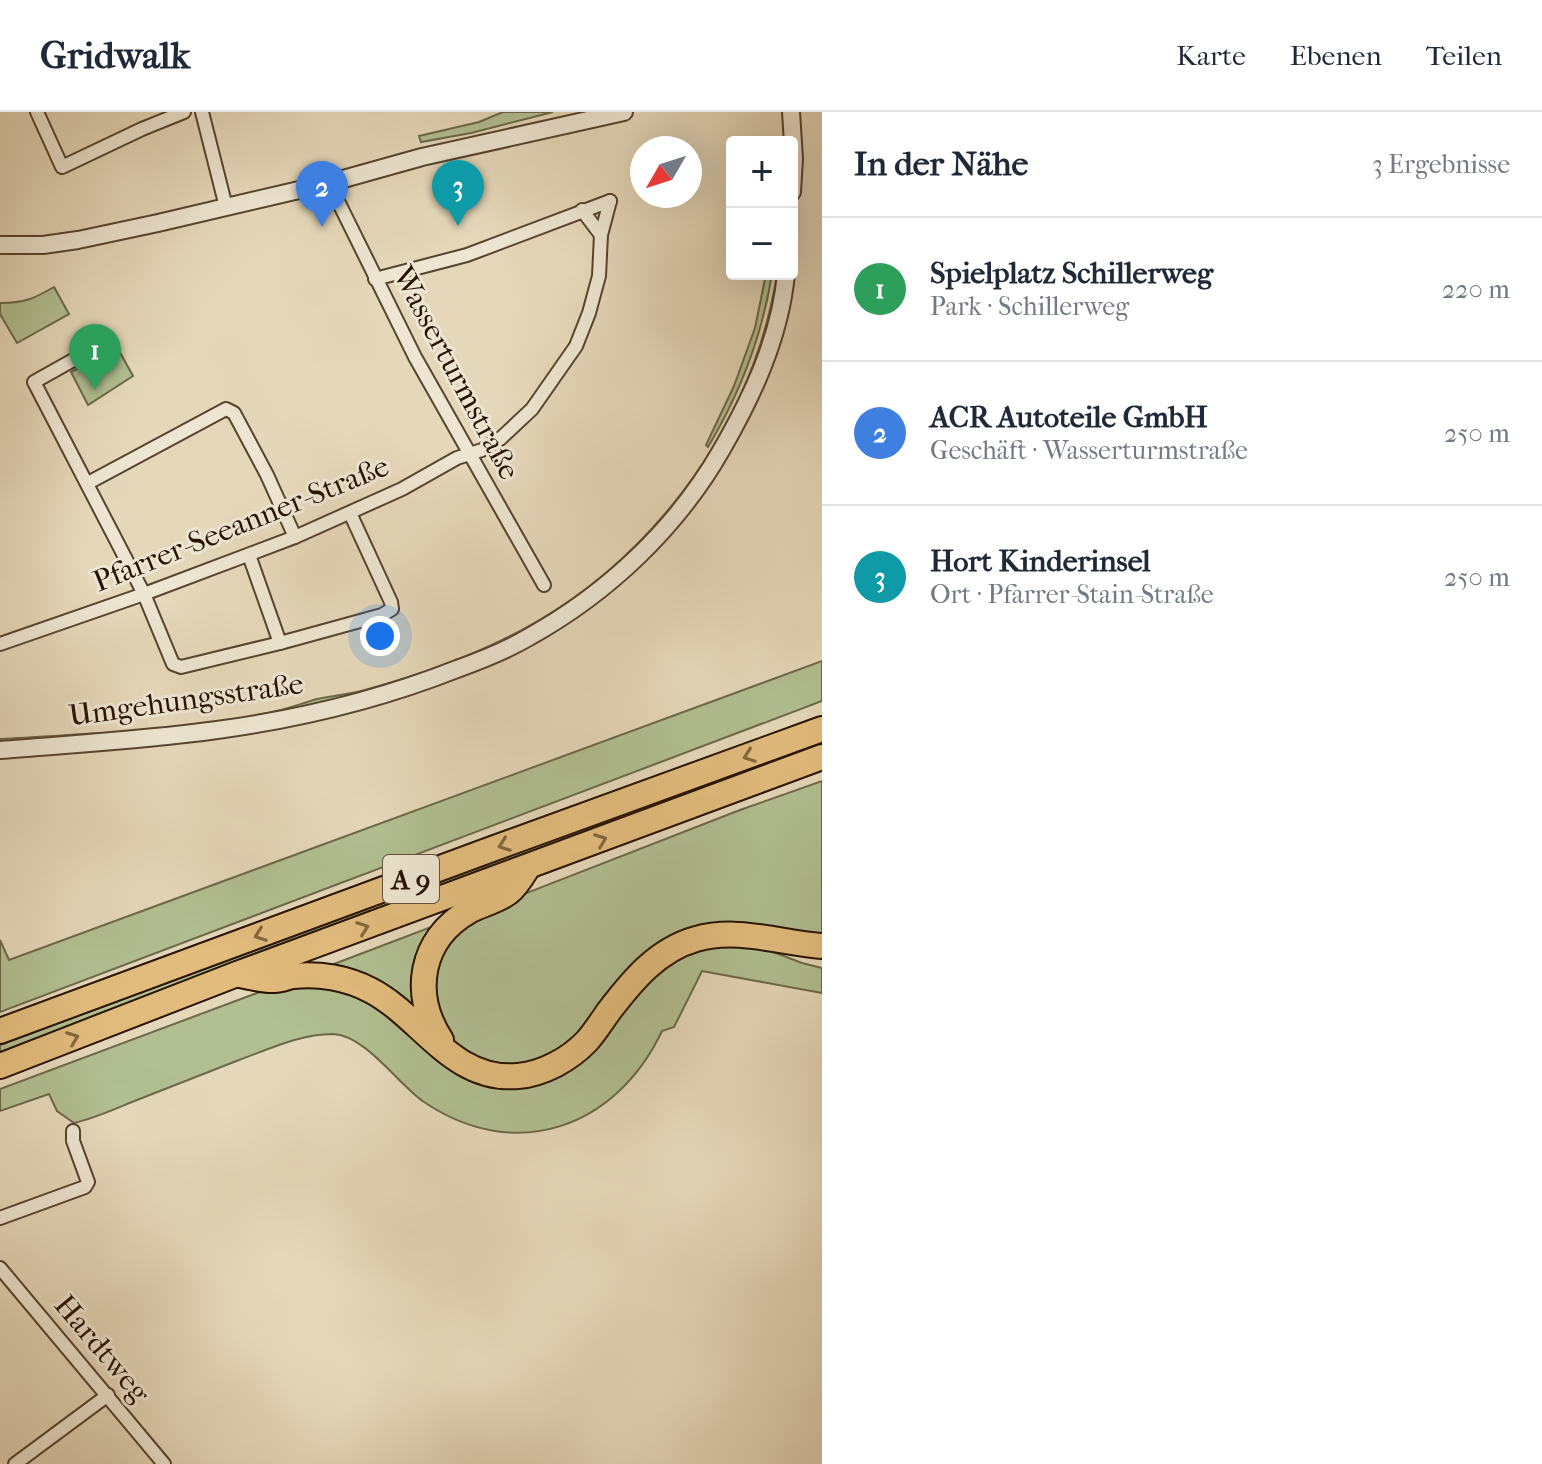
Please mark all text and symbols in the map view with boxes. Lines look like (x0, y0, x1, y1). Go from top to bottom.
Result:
text: Gridwalk (40, 33, 190, 78)
text: Karte (1176, 39, 1246, 72)
text: Ebenen (1290, 39, 1382, 72)
text: Teilen (1426, 39, 1502, 72)
north arrow (630, 136, 702, 208)
map controls (726, 136, 798, 280)
button: + (726, 136, 798, 208)
text: In der Nähe (854, 144, 1028, 184)
text: 3 Ergebnisse (1372, 149, 1510, 180)
pin: 3 (432, 160, 484, 226)
pin: 2 (296, 161, 348, 227)
button: − (726, 208, 798, 280)
text: Spielplatz Schillerweg (930, 256, 1213, 291)
street label: Wasserturmstraße (385, 260, 527, 486)
text: 1 (875, 274, 885, 305)
text: 220 m (1442, 274, 1510, 305)
text: Park · Schillerweg (930, 291, 1129, 322)
pin: 1 (69, 324, 121, 390)
text: ACR Autoteile GmbH (930, 400, 1208, 435)
text: 2 (873, 418, 887, 449)
text: 250 m (1444, 418, 1510, 449)
text: Geschäft · Wasserturmstraße (930, 435, 1248, 466)
street label: Pfarrer-Seeanner-Straße (88, 449, 394, 599)
text: Hort Kinderinsel (930, 544, 1151, 579)
text: 3 (875, 562, 885, 593)
text: 250 m (1444, 562, 1510, 593)
text: Ort · Pfarrer-Stain-Straße (930, 579, 1214, 610)
your location (360, 616, 400, 656)
street label: Umgehungsstraße (66, 666, 306, 734)
one-way arrow (743, 746, 757, 763)
one-way arrow (593, 833, 607, 850)
one-way arrow (498, 835, 512, 851)
road number: A 9 (383, 855, 439, 903)
one-way arrow (355, 921, 369, 938)
one-way arrow (254, 925, 268, 942)
one-way arrow (65, 1031, 79, 1048)
street label: Hardtweg (47, 1288, 158, 1411)

